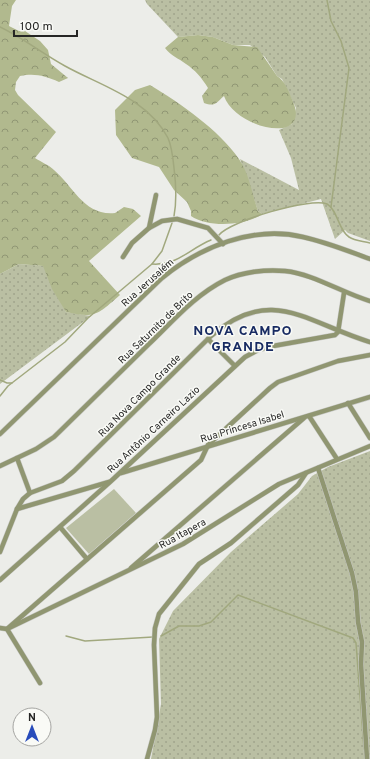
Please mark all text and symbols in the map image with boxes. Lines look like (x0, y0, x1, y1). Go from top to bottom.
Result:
scale bar (14, 12, 77, 38)
text: 100 m (20, 19, 53, 35)
street label: Rua Jerusalém (119, 256, 177, 310)
street label: Rua Saturnito de Brito (116, 289, 197, 367)
district label: NOVA CAMPO GRANDE (193, 323, 293, 356)
street label: Rua Nova Campo Grande (96, 352, 184, 440)
street label: Rua Antônio Carneiro Lazio (105, 383, 203, 476)
street label: Rua Princesa Isabel (199, 408, 286, 446)
street label: Rua Itapera (157, 516, 209, 553)
north arrow (12, 707, 52, 747)
text: N (28, 711, 36, 725)

